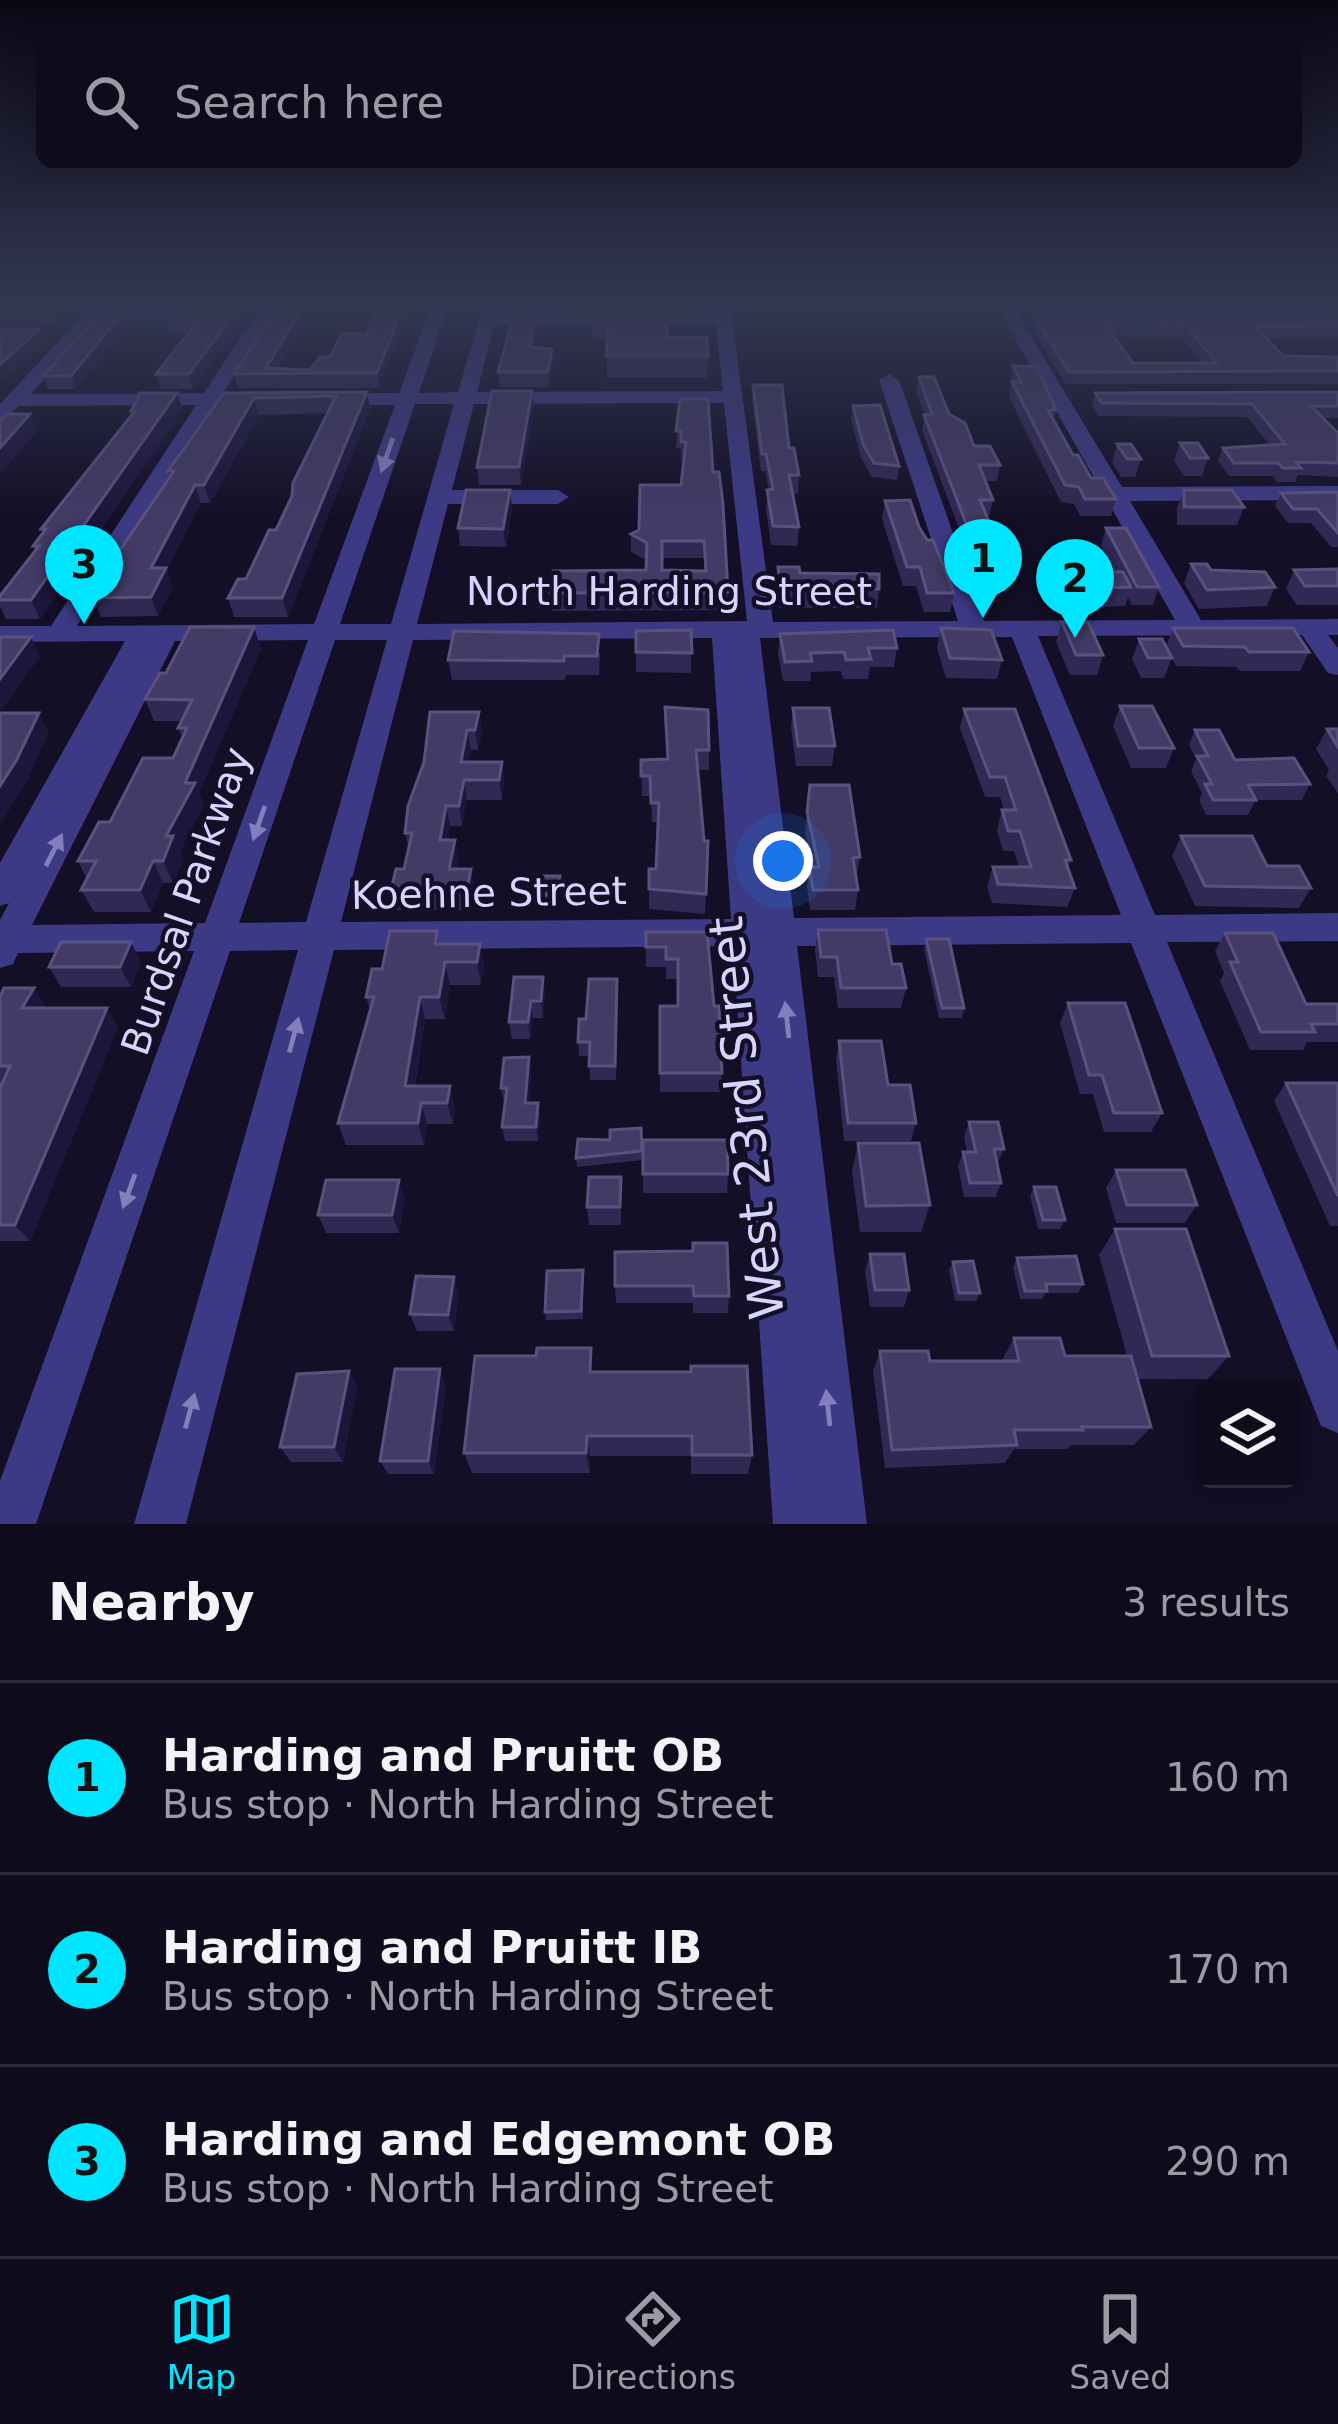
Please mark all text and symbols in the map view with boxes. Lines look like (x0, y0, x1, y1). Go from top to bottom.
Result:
search box (36, 36, 1302, 168)
icon: search (78, 69, 144, 135)
text: Search here (174, 76, 444, 129)
one-way arrow (377, 437, 395, 473)
pin: 1 (944, 519, 1022, 618)
pin: 3 (45, 525, 123, 624)
pin: 2 (1036, 539, 1114, 638)
street label: North Harding Street (466, 569, 872, 614)
street label: Burdsal Parkway (112, 741, 260, 1061)
one-way arrow (249, 805, 267, 841)
your location (753, 831, 813, 891)
one-way arrow (43, 833, 64, 867)
street label: Koehne Street (351, 868, 627, 918)
street label: West 23rd Street (697, 914, 795, 1322)
one-way arrow (778, 1001, 797, 1038)
one-way arrow (285, 1016, 304, 1053)
one-way arrow (119, 1173, 137, 1209)
map controls (1194, 1380, 1302, 1488)
button: layers (1194, 1380, 1302, 1488)
one-way arrow (819, 1389, 838, 1426)
one-way arrow (181, 1392, 200, 1429)
text: Nearby (48, 1573, 255, 1632)
text: 3 results (1122, 1580, 1290, 1625)
text: Harding and Pruitt OB (162, 1729, 724, 1782)
text: 1 (73, 1755, 101, 1800)
text: 160 m (1165, 1755, 1290, 1800)
text: Bus stop · North Harding Street (162, 1782, 774, 1827)
text: Harding and Pruitt IB (162, 1921, 702, 1974)
text: 2 (73, 1947, 101, 1992)
text: 170 m (1165, 1947, 1290, 1992)
text: Bus stop · North Harding Street (162, 1974, 774, 2019)
text: Harding and Edgemont OB (162, 2113, 835, 2166)
text: 3 (73, 2139, 101, 2184)
text: 290 m (1165, 2139, 1290, 2184)
text: Bus stop · North Harding Street (162, 2166, 774, 2211)
tab: Map (167, 2286, 236, 2397)
tab: Directions (570, 2286, 736, 2397)
tab: Saved (1069, 2286, 1171, 2397)

